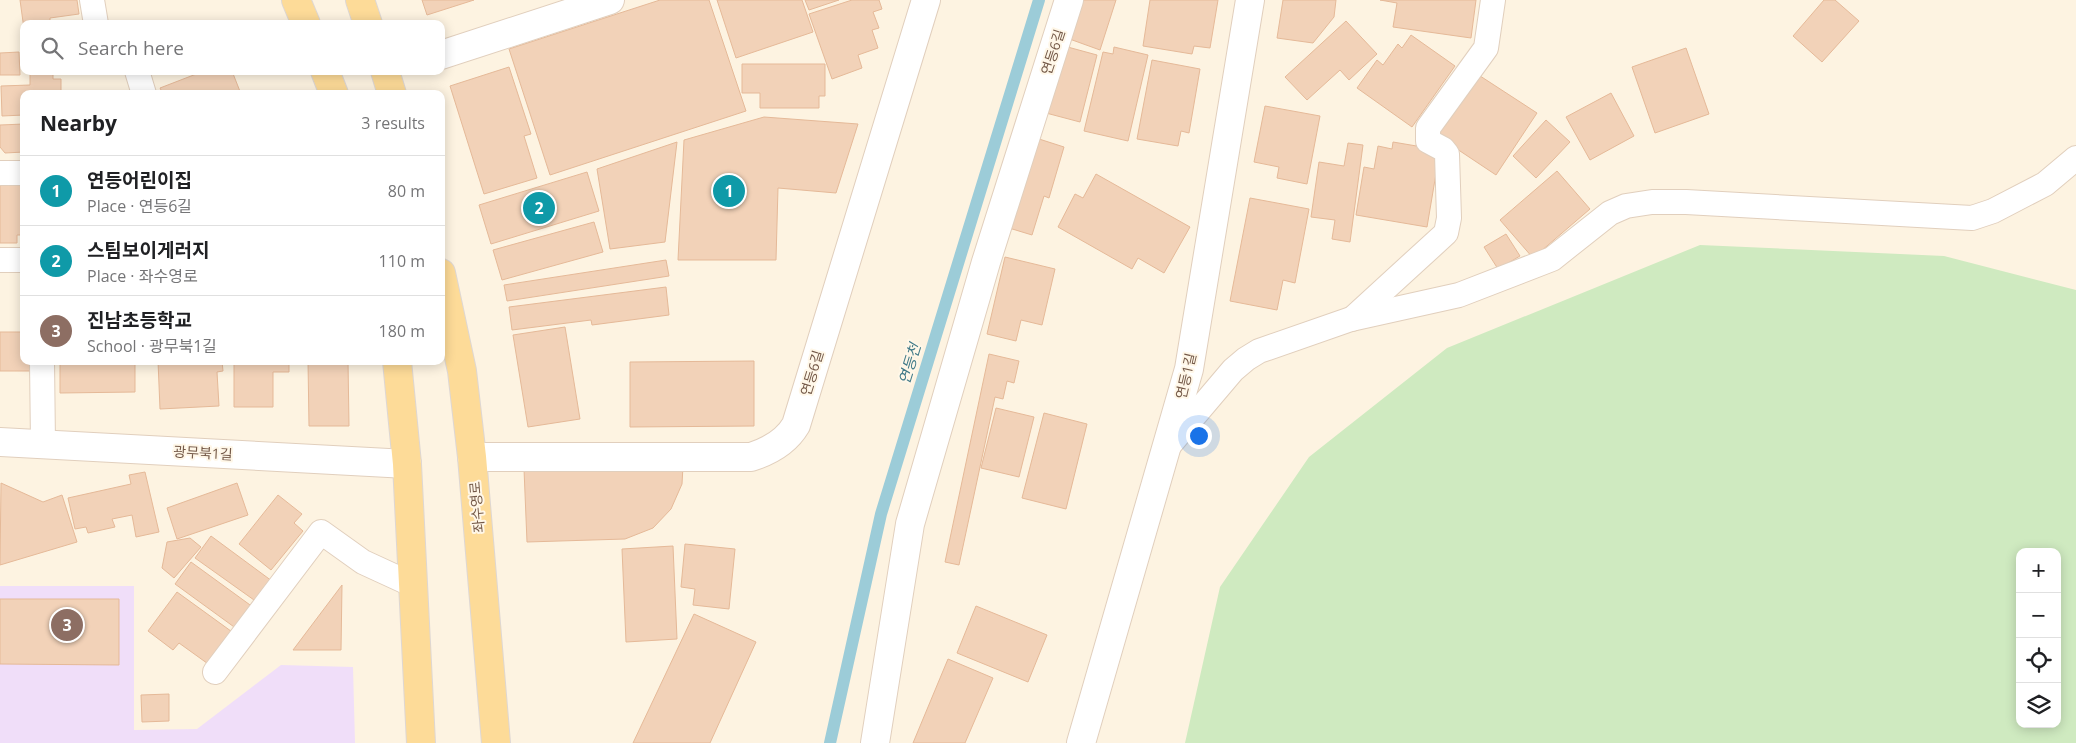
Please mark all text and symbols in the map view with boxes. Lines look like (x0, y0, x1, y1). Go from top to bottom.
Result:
search box (20, 20, 445, 75)
street label: 연등6길 (1036, 27, 1069, 77)
icon: search (38, 34, 66, 62)
text: Search here (78, 35, 184, 61)
text: Nearby (40, 109, 117, 137)
text: 3 results (361, 112, 425, 134)
text: 연등어린이집 (87, 167, 192, 193)
pin: 1 (713, 172, 745, 210)
text: 1 (51, 180, 61, 202)
text: 80 m (388, 180, 425, 202)
pin: 2 (523, 189, 555, 227)
text: Place · 연등6길 (87, 195, 192, 217)
text: 스팀보이게러지 (87, 237, 209, 263)
text: 2 (51, 250, 61, 272)
text: 110 m (379, 250, 425, 272)
text: Place · 좌수영로 (87, 265, 198, 287)
text: 진남초등학교 (87, 307, 192, 333)
text: 3 (51, 320, 61, 342)
text: 180 m (379, 320, 425, 342)
text: School · 광무북1길 (87, 335, 217, 357)
water label: 연등천 (893, 339, 925, 386)
street label: 연등6길 (796, 348, 827, 398)
street label: 연등1길 (1171, 351, 1200, 401)
your location (1186, 423, 1212, 449)
street label: 광무북1길 (173, 441, 233, 464)
street label: 좌수영로 (465, 480, 488, 534)
map controls (2016, 548, 2061, 728)
button: + (2016, 548, 2061, 593)
button: − (2016, 593, 2061, 638)
pin: 3 (51, 606, 83, 644)
button: locate (2016, 638, 2061, 683)
button: layers (2016, 683, 2061, 728)

